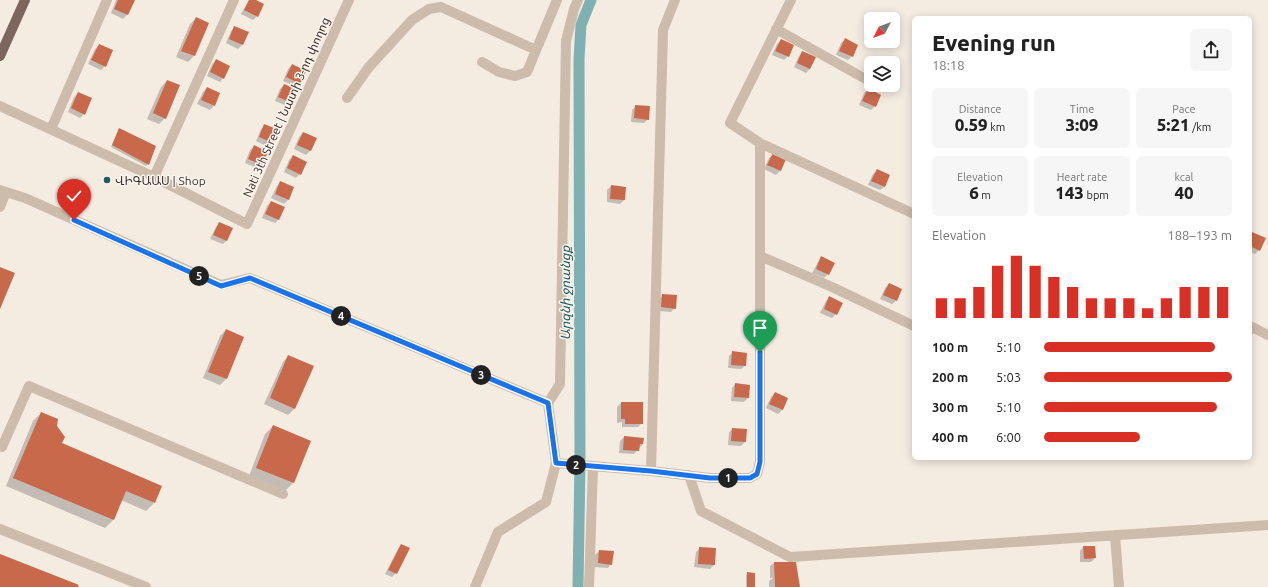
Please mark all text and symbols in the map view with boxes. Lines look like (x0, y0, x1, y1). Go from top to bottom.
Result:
north arrow (864, 12, 900, 48)
map controls (864, 12, 900, 92)
street label: Nati 3th Street | Նատի 3-րդ փողոց (240, 15, 333, 199)
button: share (1190, 29, 1232, 71)
text: Evening run (932, 30, 1056, 55)
button: layers (864, 56, 900, 92)
text: 18:18 (932, 58, 965, 72)
text: Distance (959, 103, 1001, 115)
text: Time (1070, 103, 1094, 115)
text: Pace (1172, 103, 1196, 115)
text: 0.59 (955, 115, 988, 134)
text: 3:09 (1066, 115, 1098, 134)
text: 5:21 (1157, 115, 1190, 134)
text: km (988, 121, 1005, 133)
text: /km (1190, 121, 1211, 133)
text: Elevation (957, 171, 1003, 183)
text: Heart rate (1057, 171, 1107, 183)
text: kcal (1175, 171, 1194, 183)
place label: ՎԻԳԱԱՍ | Shop (115, 174, 206, 187)
marker: ՎԻԳԱԱՍ | Shop (102, 175, 112, 185)
pin (57, 179, 91, 220)
text: 6 (969, 183, 979, 202)
text: 143 (1055, 183, 1084, 202)
text: 40 (1174, 183, 1194, 202)
icon: check (63, 185, 85, 207)
text: m (979, 189, 991, 201)
text: bpm (1084, 189, 1109, 201)
text: Elevation (932, 228, 986, 242)
text: 188–193 m (1167, 228, 1232, 242)
water label: Արզնի ջրանցք (558, 244, 574, 340)
pin: 5 (189, 266, 209, 286)
text: 5 (196, 270, 202, 282)
pin: 4 (331, 306, 351, 326)
text: 4 (338, 310, 344, 322)
pin (743, 311, 777, 352)
icon: arrive (749, 317, 771, 339)
text: 100 m (932, 340, 968, 354)
text: 5:10 (996, 340, 1021, 354)
pin: 3 (471, 365, 491, 385)
text: 3 (478, 369, 484, 381)
text: 200 m (932, 370, 968, 384)
text: 5:03 (996, 370, 1021, 384)
text: 300 m (932, 400, 968, 414)
text: 5:10 (996, 400, 1021, 414)
text: 400 m (932, 430, 968, 444)
text: 6:00 (996, 430, 1021, 444)
pin: 2 (566, 455, 586, 475)
text: 2 (573, 459, 579, 471)
pin: 1 (718, 468, 738, 488)
text: 1 (725, 472, 731, 484)

